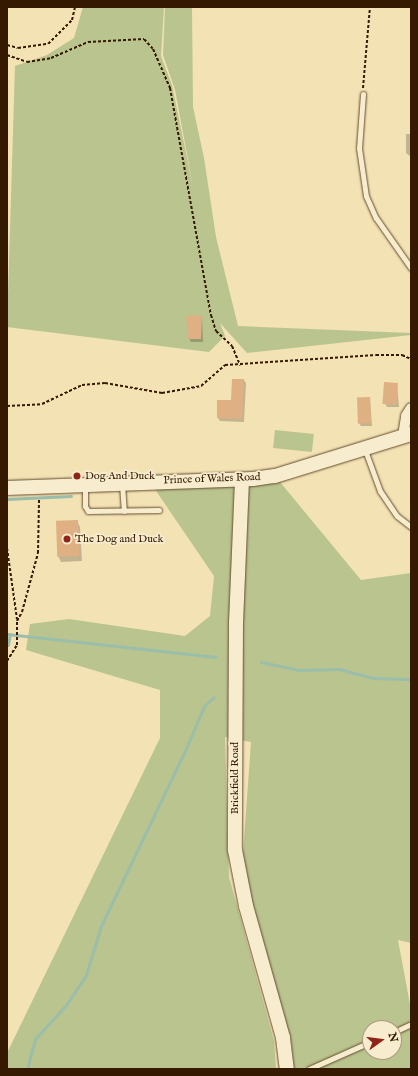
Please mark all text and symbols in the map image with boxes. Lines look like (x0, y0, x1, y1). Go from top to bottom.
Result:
place label: Dog And Duck (85, 469, 155, 483)
marker: Dog And Duck (72, 471, 82, 481)
street label: Prince of Wales Road (163, 471, 261, 487)
place label: The Dog and Duck (75, 532, 163, 546)
marker: The Dog and Duck (62, 534, 72, 544)
street label: Brickfield Road (228, 742, 242, 814)
north arrow (362, 1020, 402, 1060)
text: N (385, 1031, 401, 1044)

